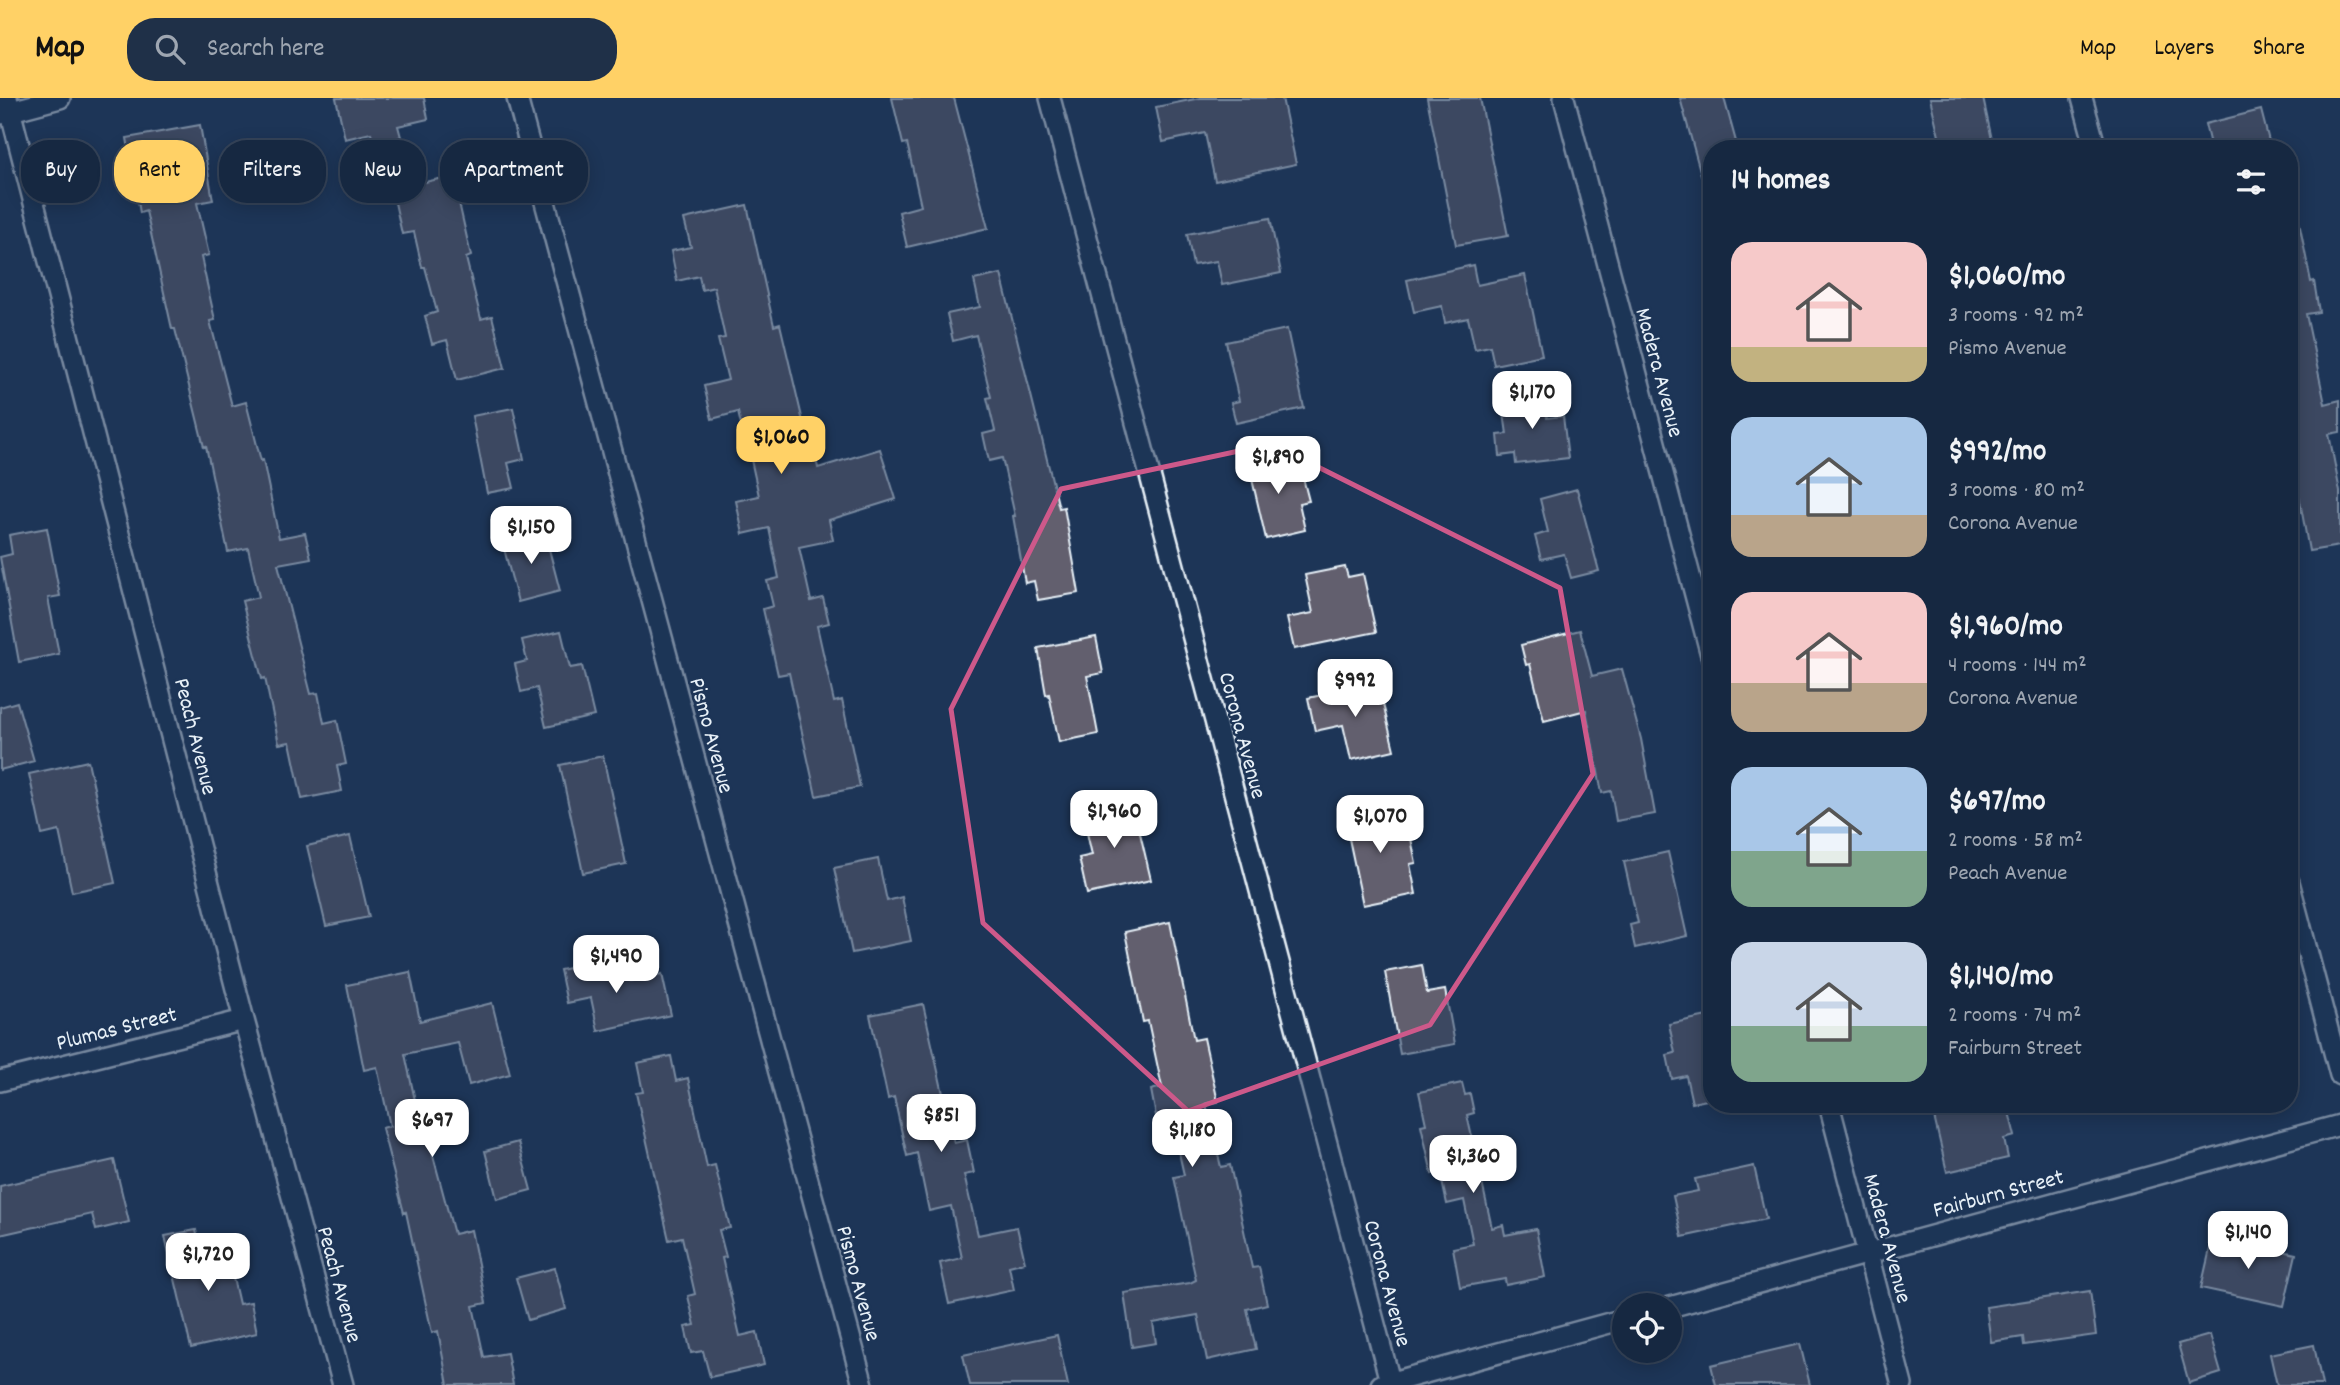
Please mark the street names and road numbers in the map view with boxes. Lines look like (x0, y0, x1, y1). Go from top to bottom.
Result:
street label: Madera Avenue (1625, 305, 1691, 441)
street label: Corona Avenue (1208, 669, 1273, 803)
street label: Pismo Avenue (678, 674, 741, 797)
street label: Peach Avenue (163, 675, 224, 799)
street label: Plumas Street (53, 999, 181, 1061)
street label: Fairburn Street (1930, 1162, 2068, 1229)
street label: Madera Avenue (1853, 1171, 1919, 1307)
street label: Corona Avenue (1353, 1217, 1418, 1351)
street label: Pismo Avenue (825, 1222, 888, 1345)
street label: Peach Avenue (306, 1223, 369, 1347)

